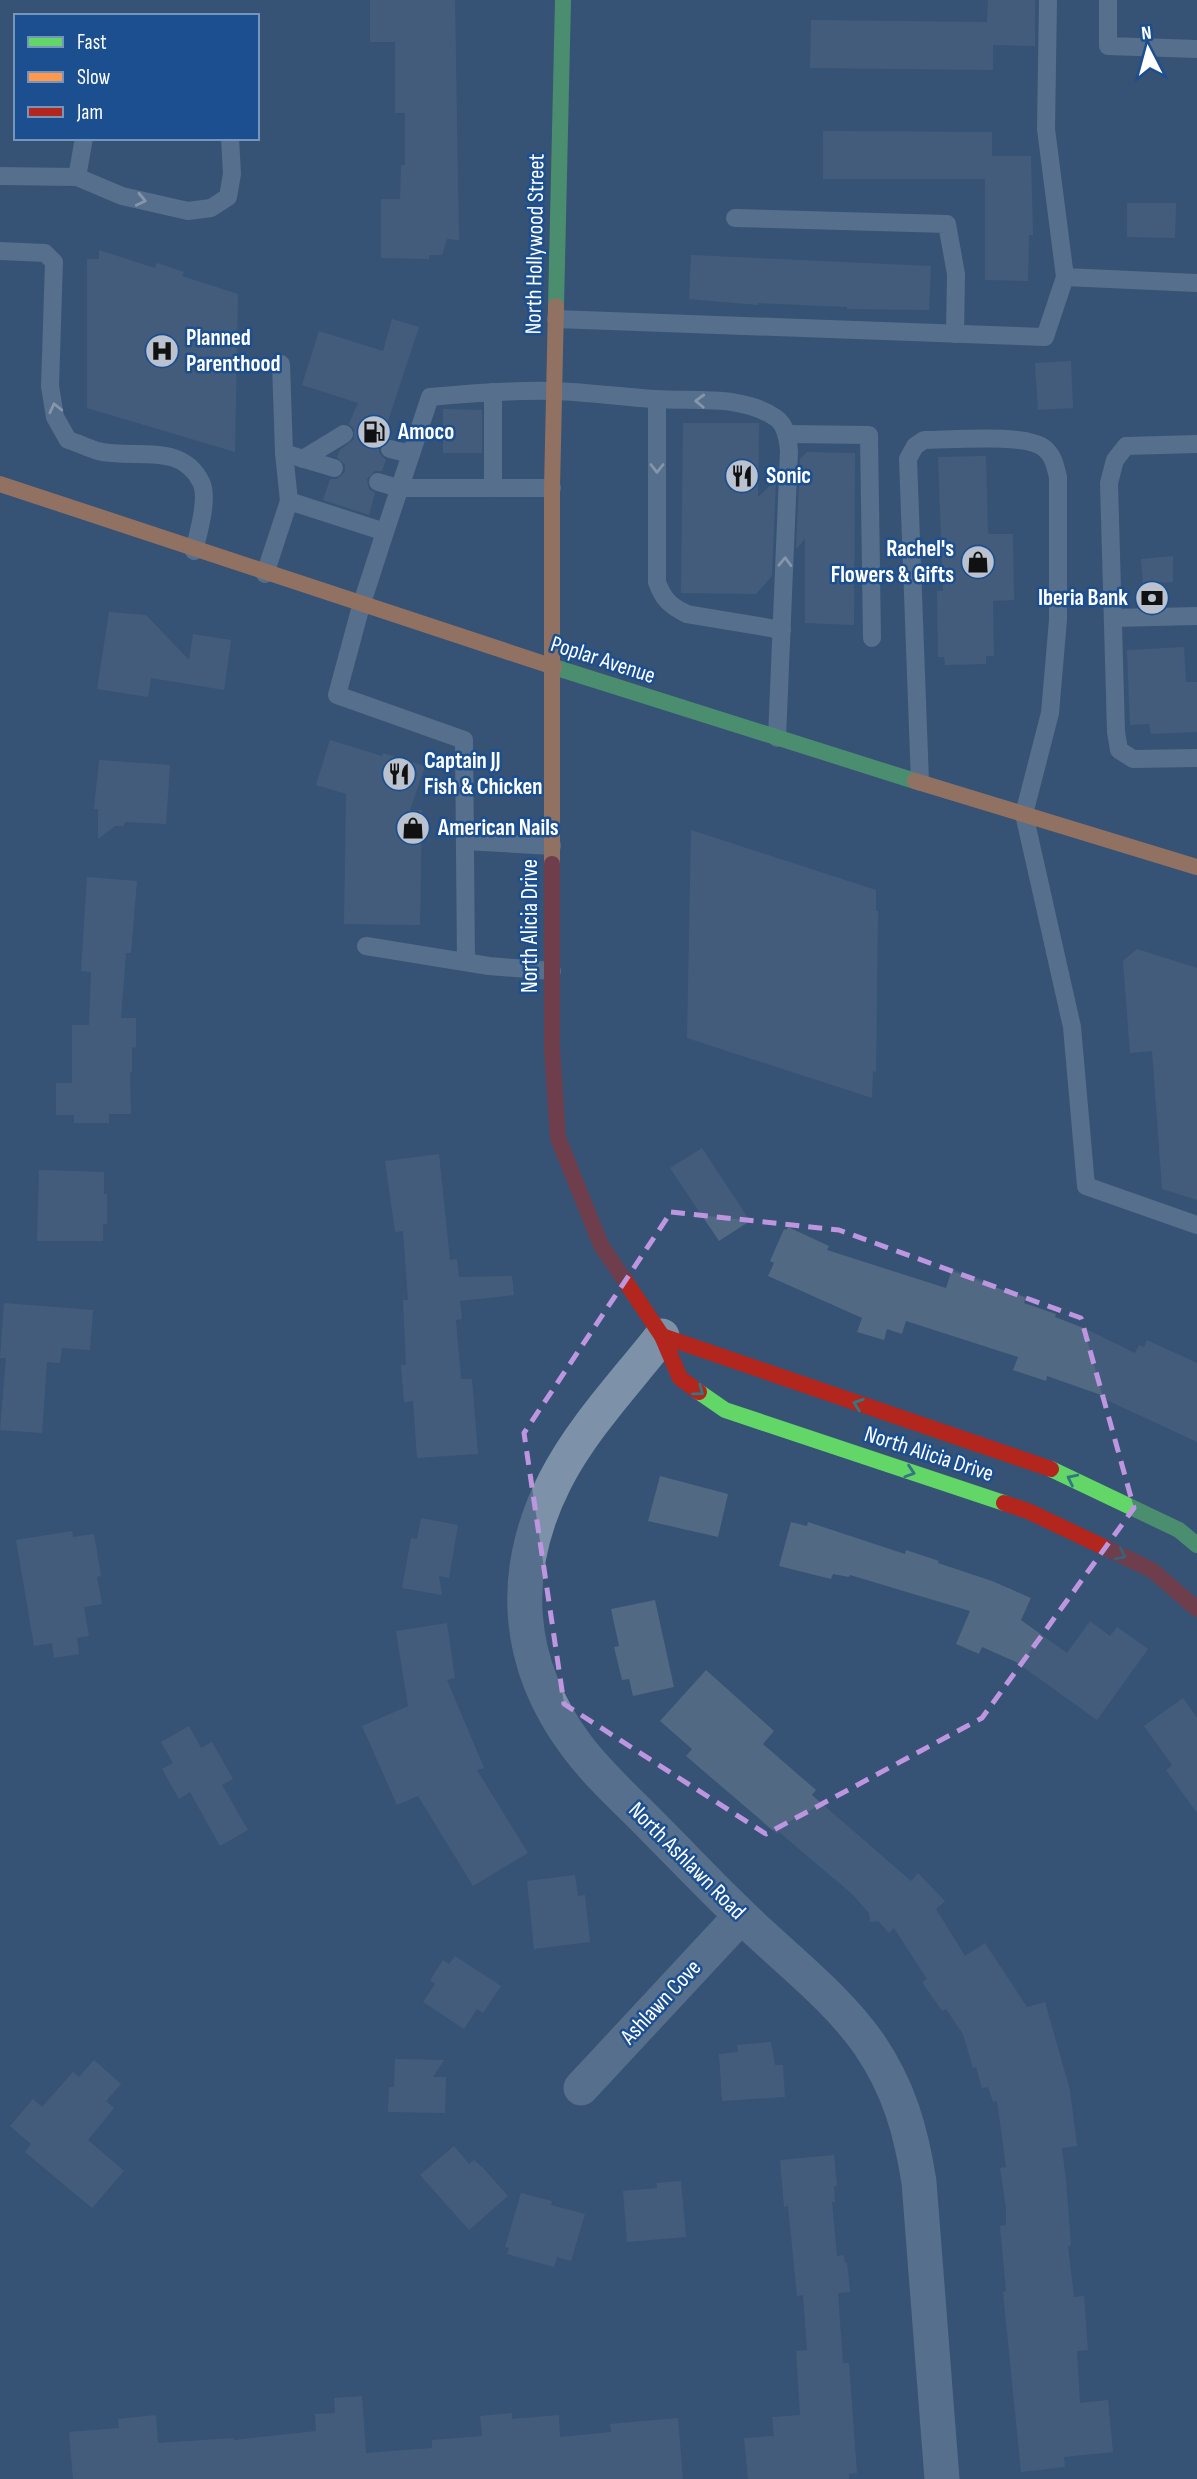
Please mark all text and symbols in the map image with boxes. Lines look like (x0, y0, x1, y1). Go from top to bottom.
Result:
legend (14, 14, 259, 140)
north arrow (1113, 14, 1183, 84)
text: N (1140, 22, 1153, 46)
text: Fast (77, 30, 107, 55)
text: Slow (77, 65, 111, 90)
text: Jam (76, 100, 103, 125)
street label: North Hollywood Street (519, 153, 551, 335)
one-way arrow (135, 192, 147, 206)
place label: Planned Parenthood (186, 324, 281, 378)
hospital icon: Planned Parenthood (143, 332, 181, 370)
one-way arrow (694, 393, 705, 408)
one-way arrow (48, 403, 63, 415)
fuel station icon: Amoco (355, 413, 393, 451)
place label: Amoco (397, 418, 454, 446)
restaurant icon: Sonic (723, 457, 761, 495)
place label: Sonic (766, 462, 811, 490)
one-way arrow (649, 463, 665, 473)
place label: Rachel's Flowers & Gifts (831, 535, 954, 589)
shop icon: Rachel's Flowers & Gifts (959, 543, 997, 581)
one-way arrow (777, 556, 792, 567)
bank icon: Iberia Bank (1133, 579, 1171, 617)
place label: Iberia Bank (1038, 584, 1128, 612)
street label: Poplar Avenue (547, 630, 659, 690)
place label: Captain JJ Fish & Chicken (424, 747, 543, 801)
restaurant icon: Captain JJ Fish & Chicken (380, 755, 418, 793)
shop icon: American Nails (394, 809, 432, 847)
place label: American Nails (437, 814, 559, 842)
street label: North Alicia Drive (516, 859, 544, 993)
one-way arrow (691, 1383, 704, 1395)
one-way arrow (852, 1397, 864, 1412)
street label: North Alicia Drive (861, 1420, 997, 1488)
one-way arrow (904, 1463, 916, 1478)
one-way arrow (1067, 1473, 1079, 1487)
one-way arrow (1114, 1547, 1126, 1561)
street label: North Ashlawn Road (622, 1796, 752, 1926)
street label: Ashlawn Cove (614, 1954, 707, 2051)

